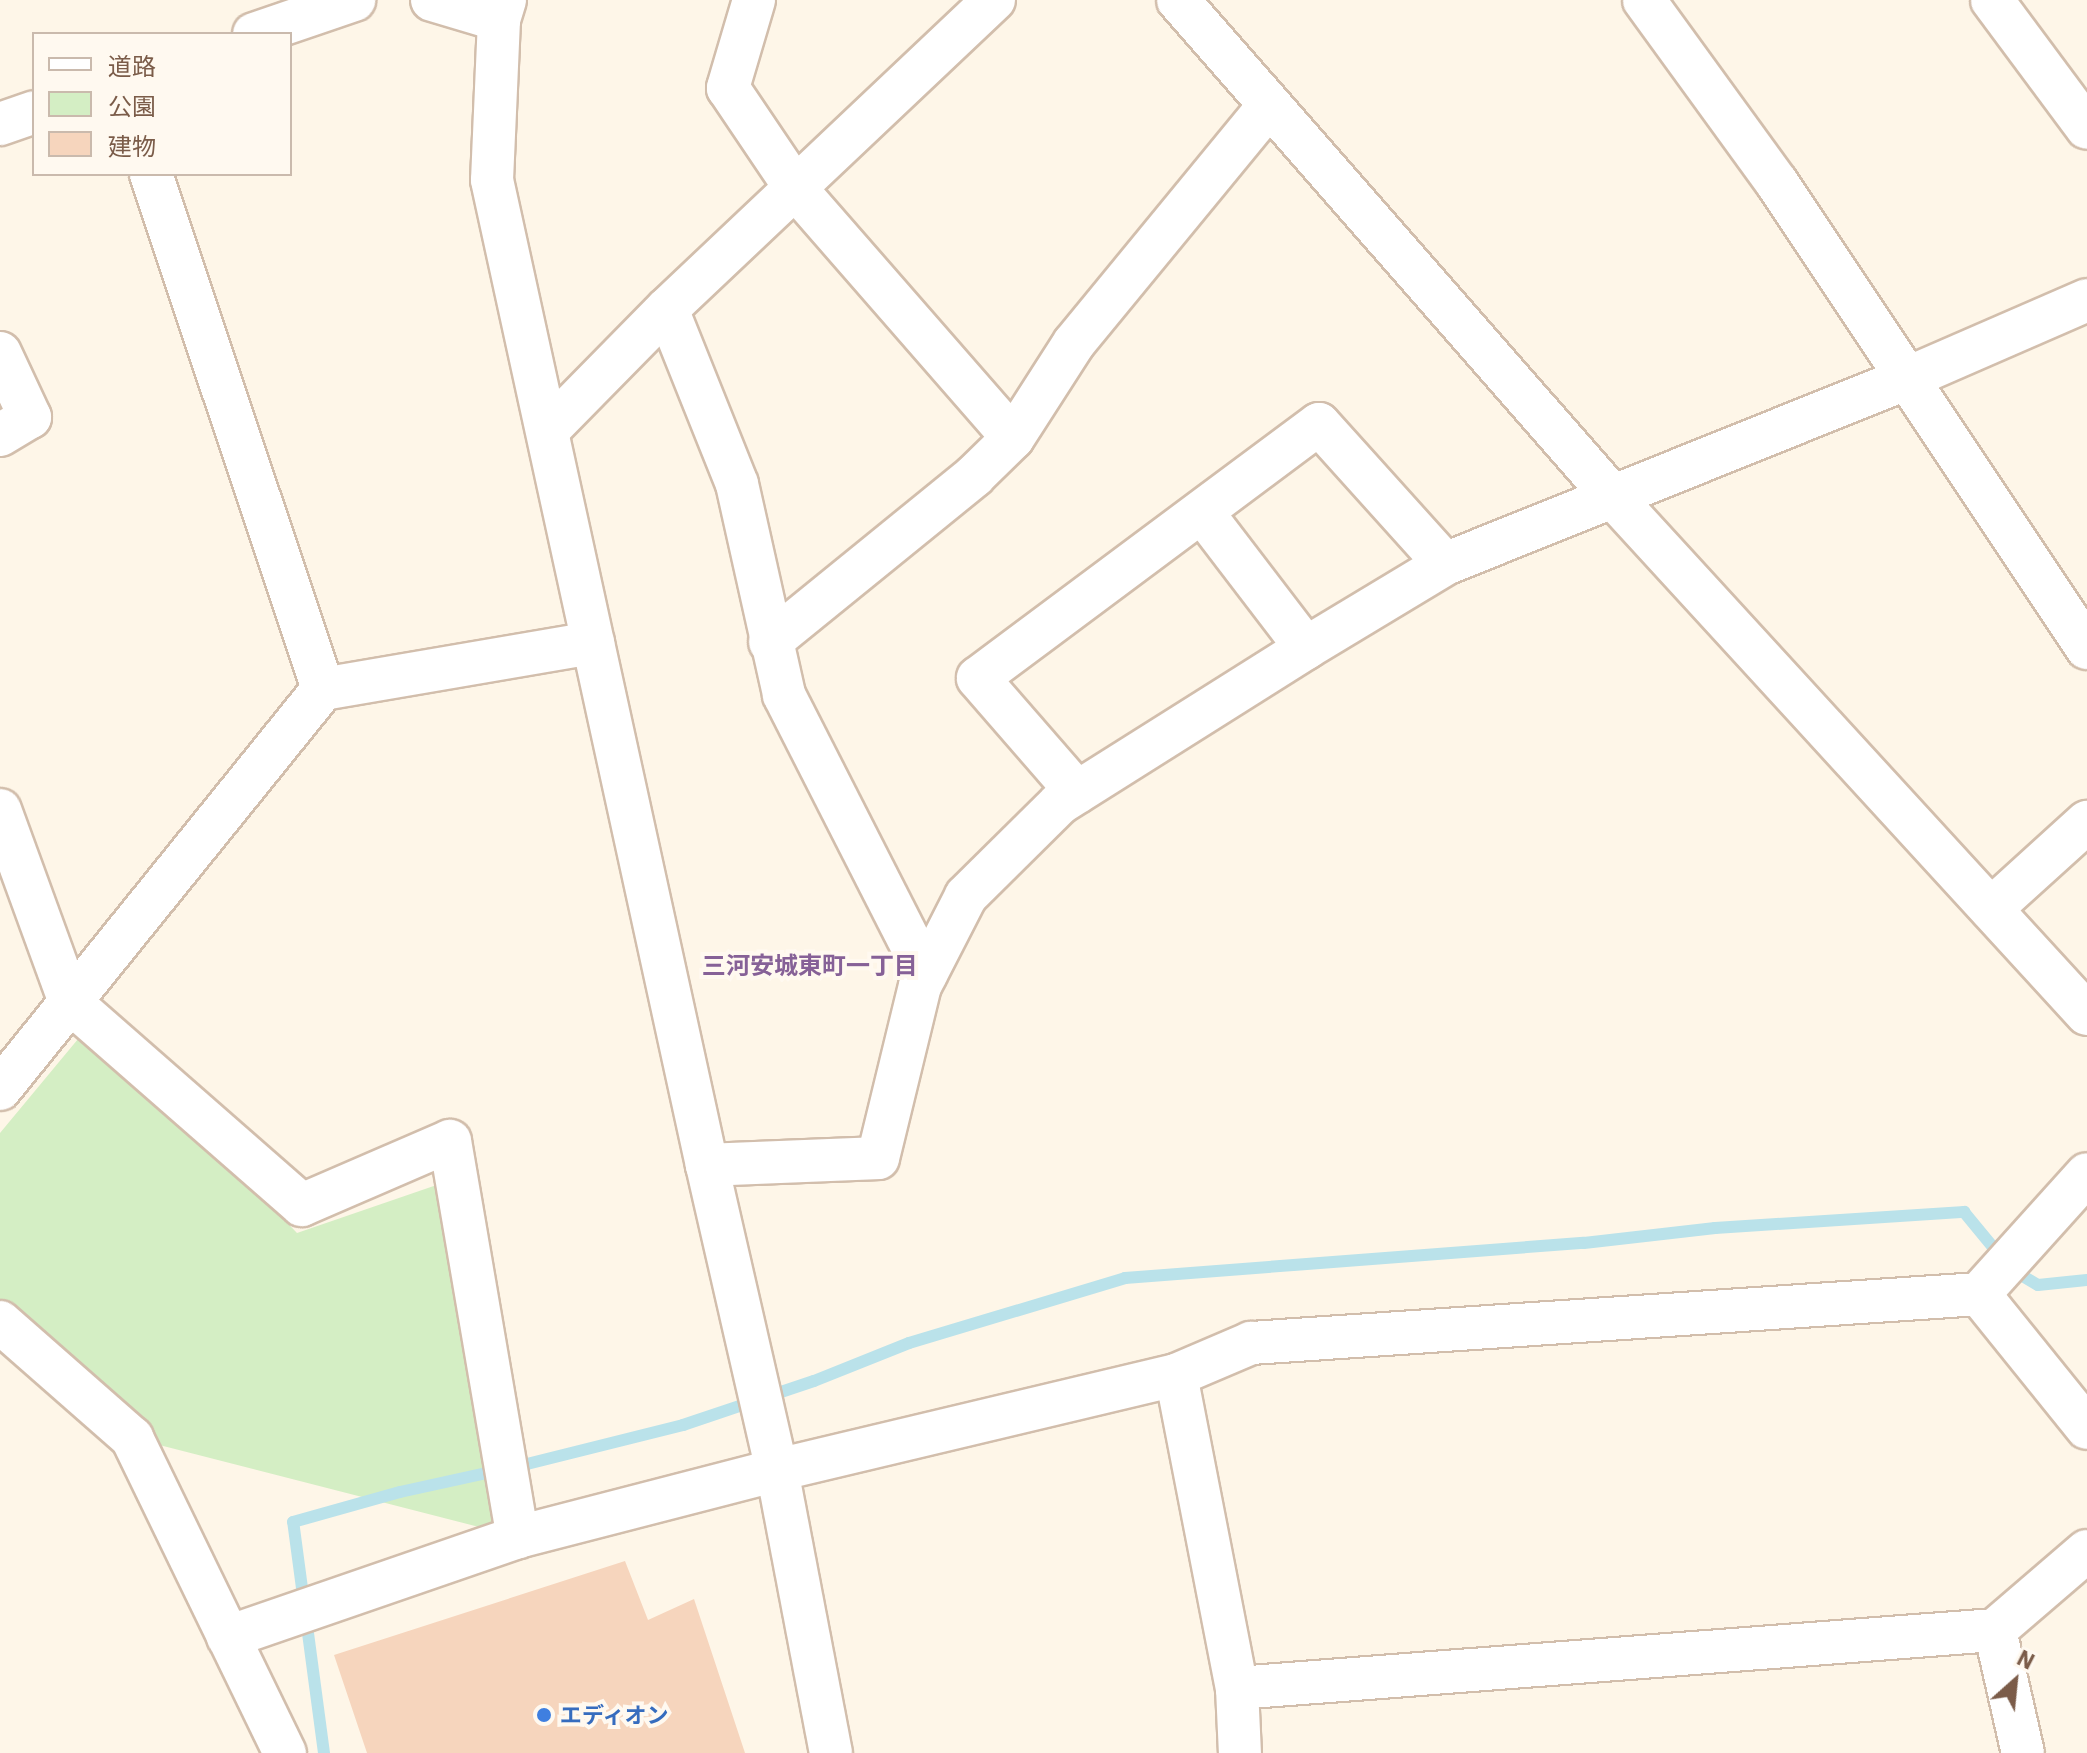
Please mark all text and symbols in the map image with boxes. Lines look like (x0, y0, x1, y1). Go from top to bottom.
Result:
legend (32, 32, 292, 176)
text: 道路 (108, 50, 156, 82)
text: 公園 (108, 90, 156, 122)
text: 建物 (108, 130, 156, 162)
district label: 三河安城東町一丁目 (702, 952, 918, 980)
north arrow (1975, 1641, 2055, 1721)
text: N (2012, 1643, 2040, 1676)
place label: エディオン (560, 1702, 670, 1728)
marker: エディオン (535, 1706, 553, 1724)

